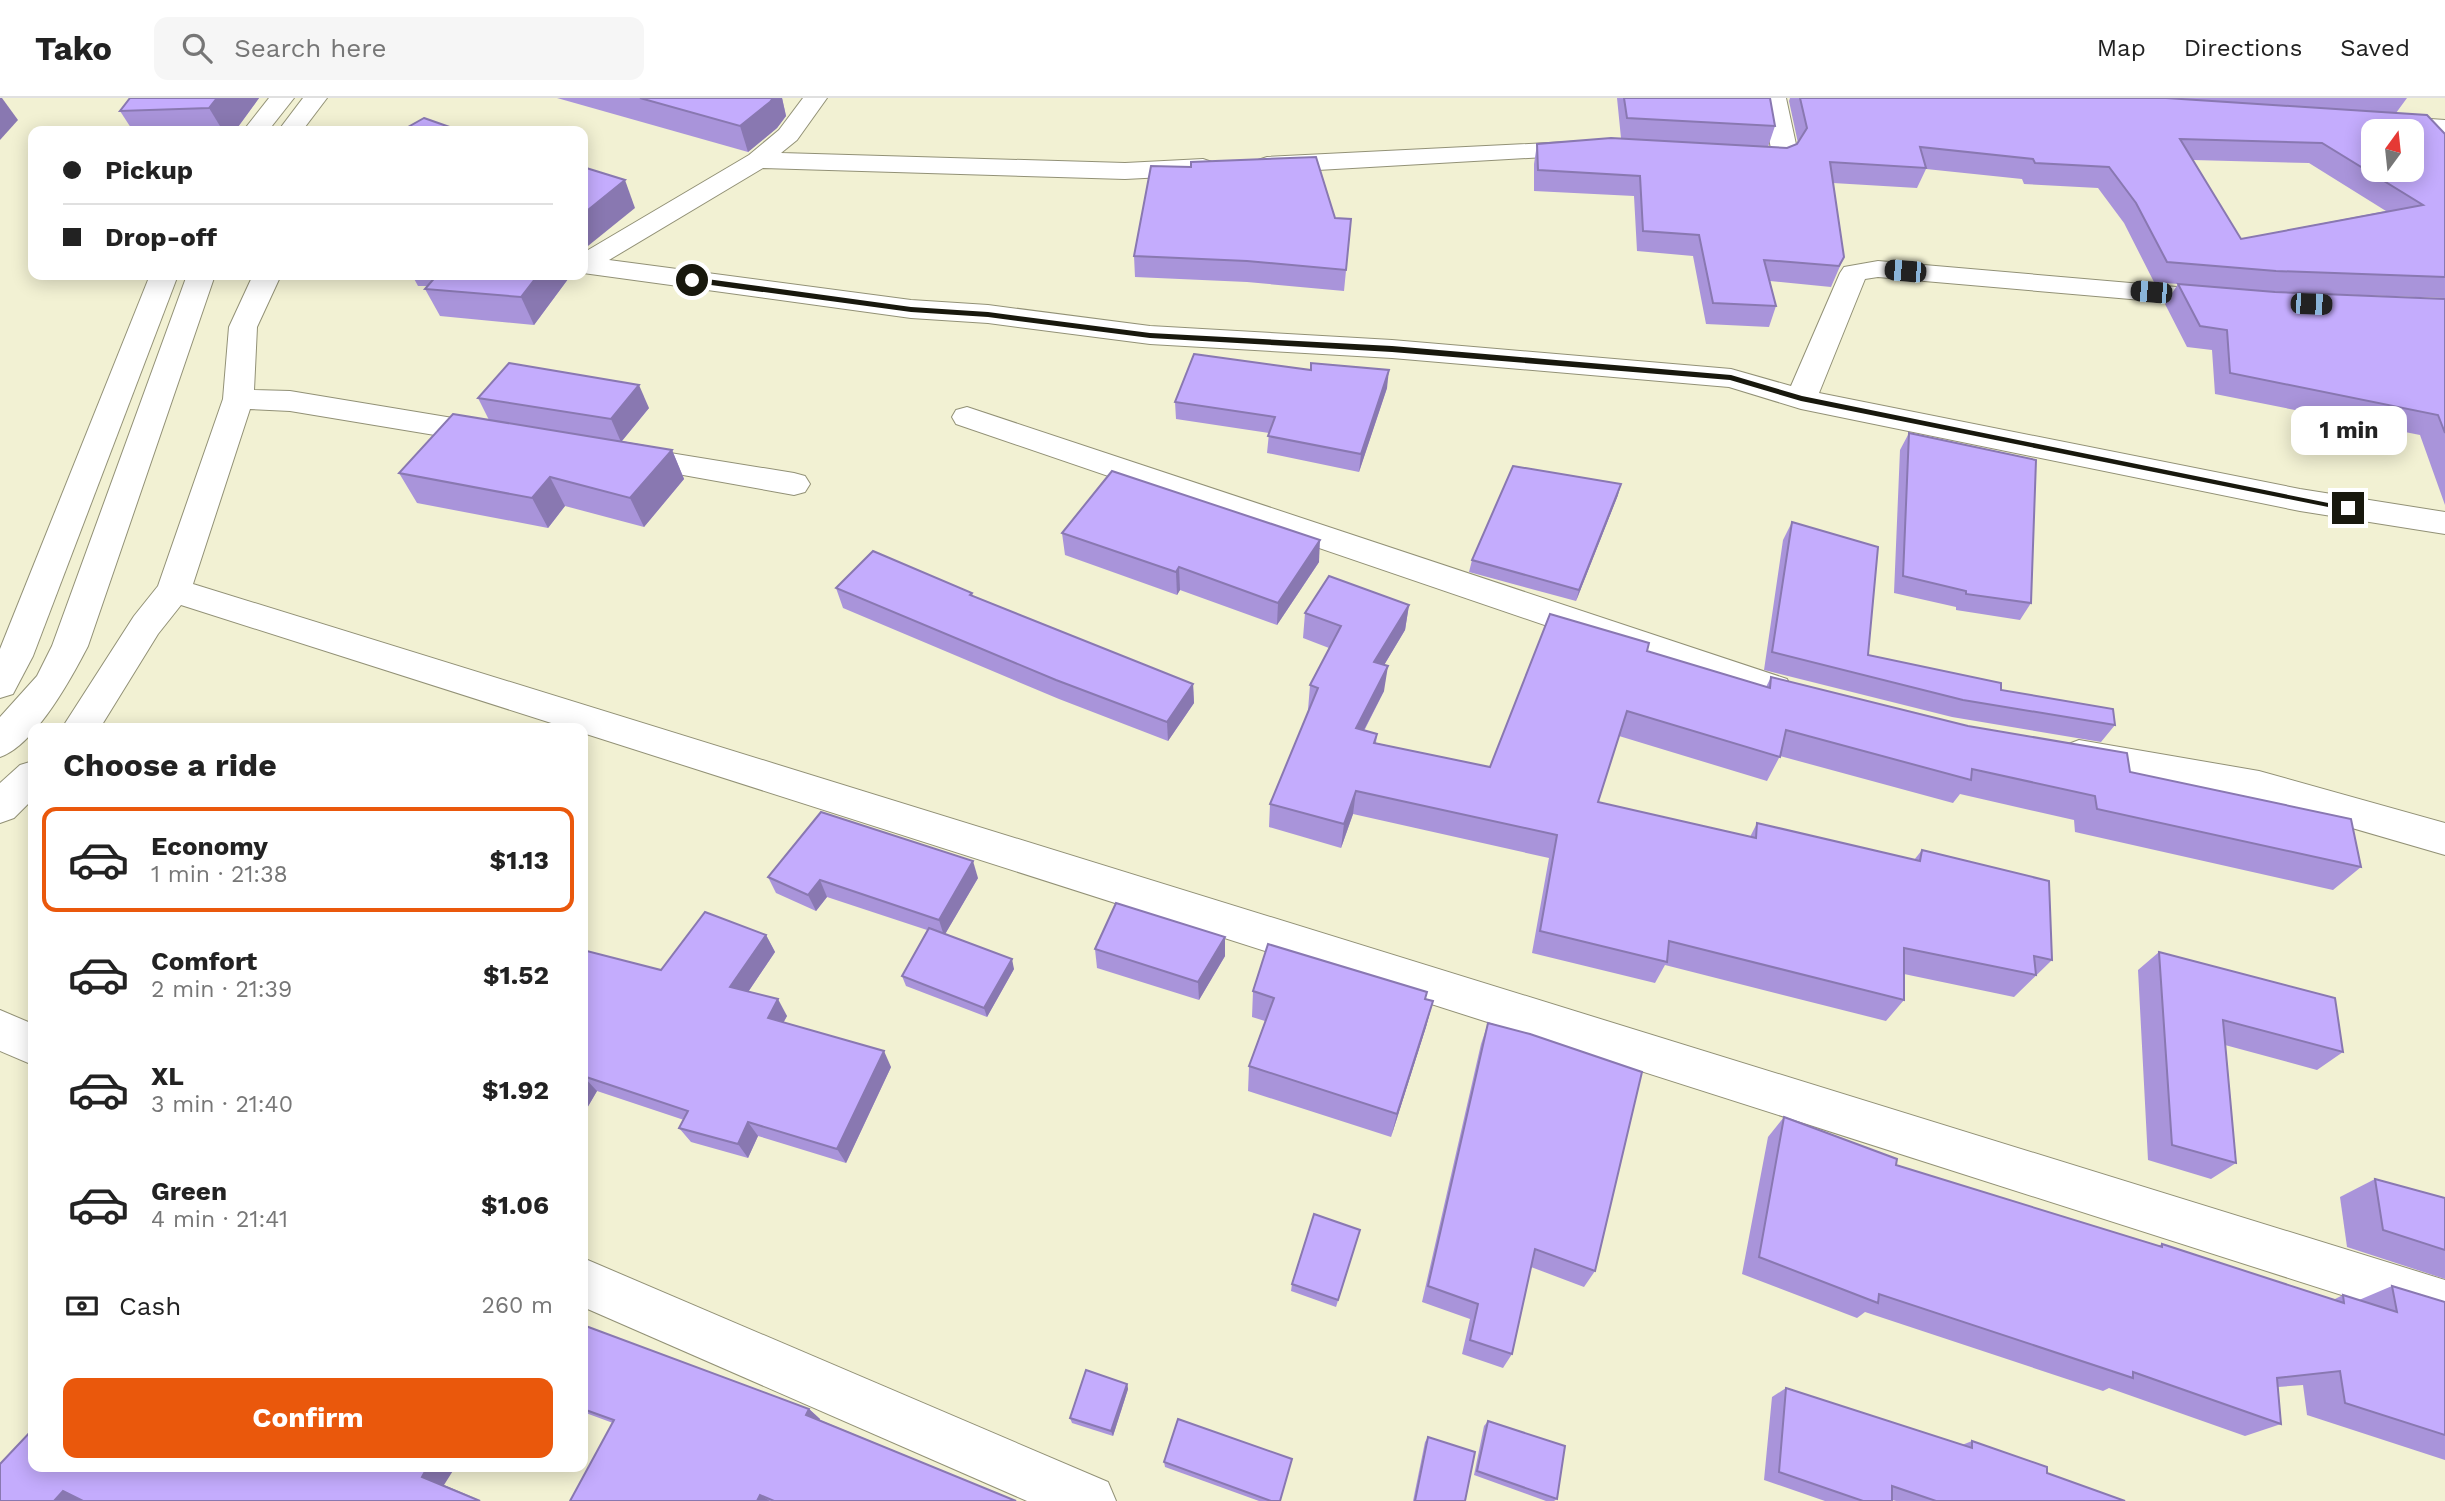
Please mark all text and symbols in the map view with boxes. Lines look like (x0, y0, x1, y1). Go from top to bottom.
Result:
search box (154, 17, 644, 80)
text: Tako (35, 29, 112, 68)
icon: search (178, 29, 216, 67)
text: Search here (234, 33, 387, 63)
text: Map (2097, 34, 2146, 62)
text: Directions (2184, 34, 2302, 62)
text: Saved (2340, 34, 2410, 62)
north arrow (2361, 119, 2424, 182)
map controls (2361, 119, 2424, 182)
text: Pickup (105, 155, 193, 185)
text: Drop-off (105, 222, 217, 252)
car (1884, 259, 1927, 283)
route start (676, 264, 708, 296)
car (2130, 280, 2173, 304)
car (2290, 293, 2333, 315)
callout: 1 min (2290, 406, 2406, 456)
text: 1 min (2319, 417, 2379, 444)
route end (2332, 492, 2364, 524)
text: Choose a ride (63, 746, 277, 784)
icon: car (67, 828, 130, 891)
text: Economy (151, 831, 268, 861)
text: $1.13 (490, 845, 549, 875)
text: 1 min · 21:38 (151, 861, 288, 888)
icon: car (67, 943, 130, 1006)
text: Comfort (151, 946, 257, 976)
text: $1.52 (483, 960, 549, 990)
text: 2 min · 21:39 (151, 976, 292, 1003)
icon: car (67, 1058, 130, 1121)
text: XL (151, 1061, 184, 1091)
text: $1.92 (482, 1075, 549, 1105)
text: 3 min · 21:40 (151, 1091, 293, 1118)
icon: car (67, 1173, 130, 1236)
text: Green (151, 1176, 227, 1206)
text: $1.06 (481, 1190, 549, 1220)
text: 4 min · 21:41 (151, 1206, 288, 1233)
icon: cash (63, 1287, 101, 1325)
text: Cash (119, 1291, 181, 1321)
text: 260 m (482, 1292, 553, 1319)
button: Confirm (63, 1378, 553, 1458)

